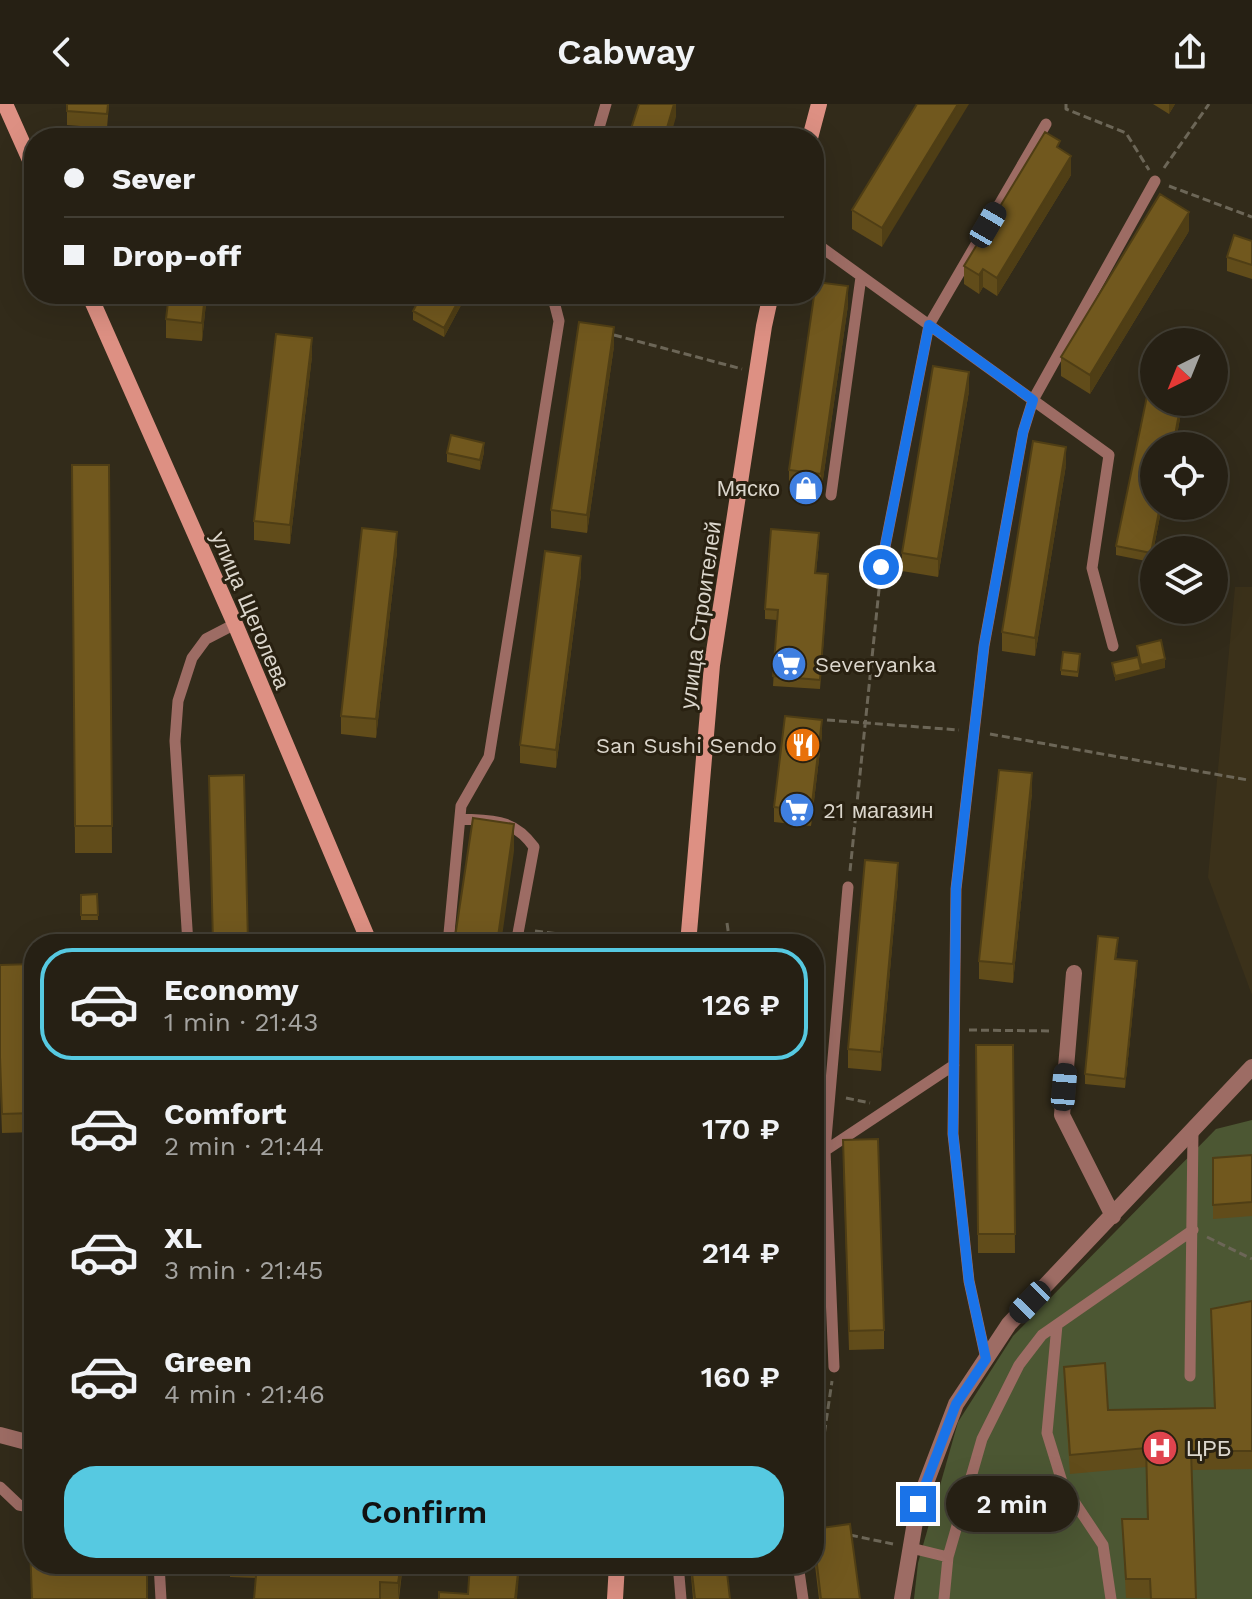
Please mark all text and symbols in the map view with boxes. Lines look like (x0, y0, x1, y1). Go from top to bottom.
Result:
icon: back (40, 30, 84, 74)
icon: share (1168, 30, 1212, 74)
text: Cabway (557, 31, 695, 73)
text: Sever (112, 161, 195, 196)
car (966, 198, 1010, 252)
text: Drop-off (112, 238, 241, 273)
north arrow (1140, 328, 1228, 416)
map controls (1140, 328, 1228, 624)
button: locate (1140, 432, 1228, 520)
shop icon: Мяско (787, 469, 825, 507)
place label: Мяско (717, 476, 780, 501)
street label: улица Строителей (675, 520, 726, 711)
street label: улица Щеголева (206, 528, 295, 694)
button: layers (1140, 536, 1228, 624)
route start (863, 549, 899, 585)
supermarket icon: Severyanka (770, 645, 808, 683)
place label: Severyanka (815, 652, 936, 677)
restaurant icon: San Sushi Sendo (784, 726, 822, 764)
place label: San Sushi Sendo (596, 733, 777, 758)
supermarket icon: 21 магазин (778, 791, 816, 829)
place label: 21 магазин (823, 798, 933, 823)
icon: car (68, 968, 140, 1040)
text: Economy (164, 972, 299, 1007)
text: 126 ₽ (702, 987, 780, 1022)
text: 1 min · 21:43 (164, 1007, 318, 1037)
car (1050, 1062, 1078, 1112)
icon: car (68, 1092, 140, 1164)
text: Comfort (164, 1096, 286, 1131)
text: 170 ₽ (702, 1111, 780, 1146)
text: 2 min · 21:44 (164, 1131, 324, 1161)
icon: car (68, 1216, 140, 1288)
text: XL (164, 1220, 202, 1255)
text: 214 ₽ (701, 1235, 780, 1270)
text: 3 min · 21:45 (164, 1255, 323, 1285)
car (1005, 1276, 1055, 1328)
icon: car (68, 1340, 140, 1412)
text: Green (164, 1344, 252, 1379)
text: 160 ₽ (701, 1359, 780, 1394)
text: 4 min · 21:46 (164, 1379, 325, 1409)
hospital icon: ЦРБ (1141, 1429, 1179, 1467)
place label: ЦРБ (1186, 1436, 1231, 1461)
button: Confirm (64, 1466, 784, 1558)
callout: 2 min (946, 1476, 1078, 1532)
route end (900, 1486, 936, 1522)
text: 2 min (976, 1489, 1048, 1519)

